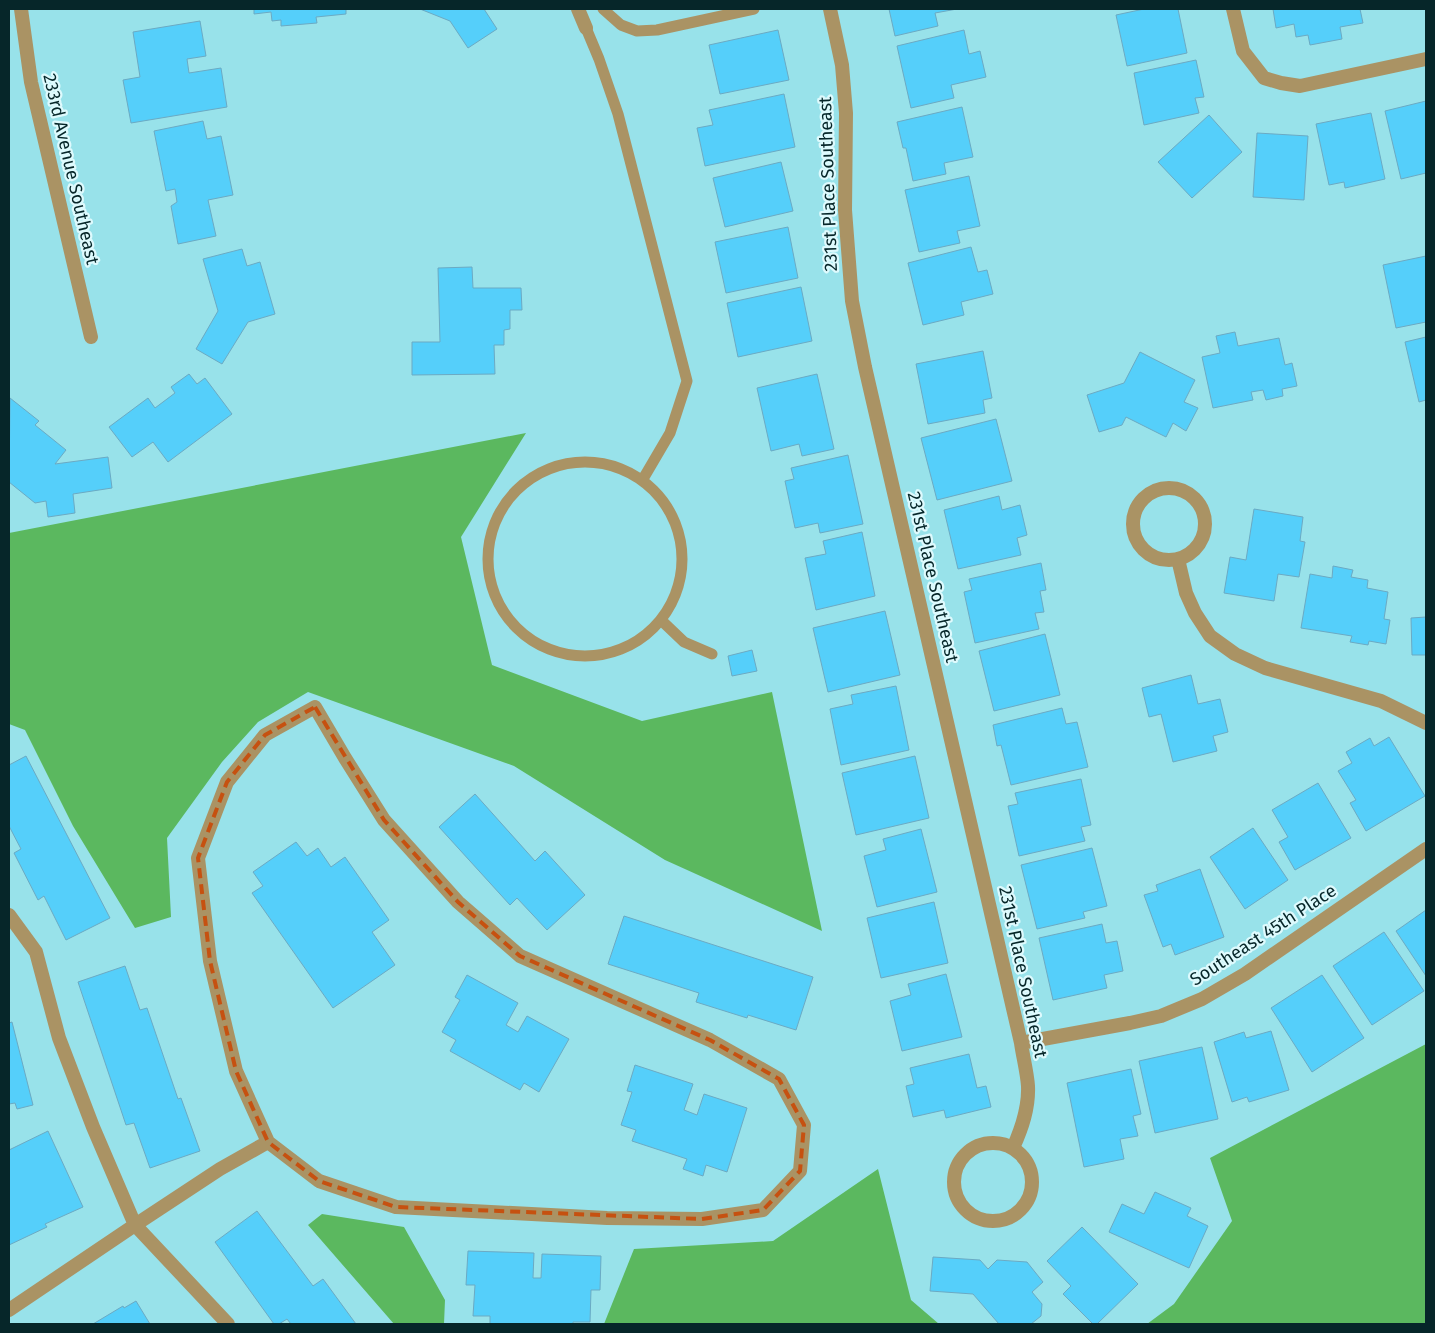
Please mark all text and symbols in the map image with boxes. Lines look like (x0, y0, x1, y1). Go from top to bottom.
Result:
street label: 233rd Avenue Southeast (38, 71, 104, 267)
street label: 231st Place Southeast (814, 96, 842, 272)
street label: 231st Place Southeast (903, 489, 964, 665)
street label: Southeast 45th Place (1186, 879, 1340, 991)
street label: 231st Place Southeast (994, 884, 1052, 1060)

